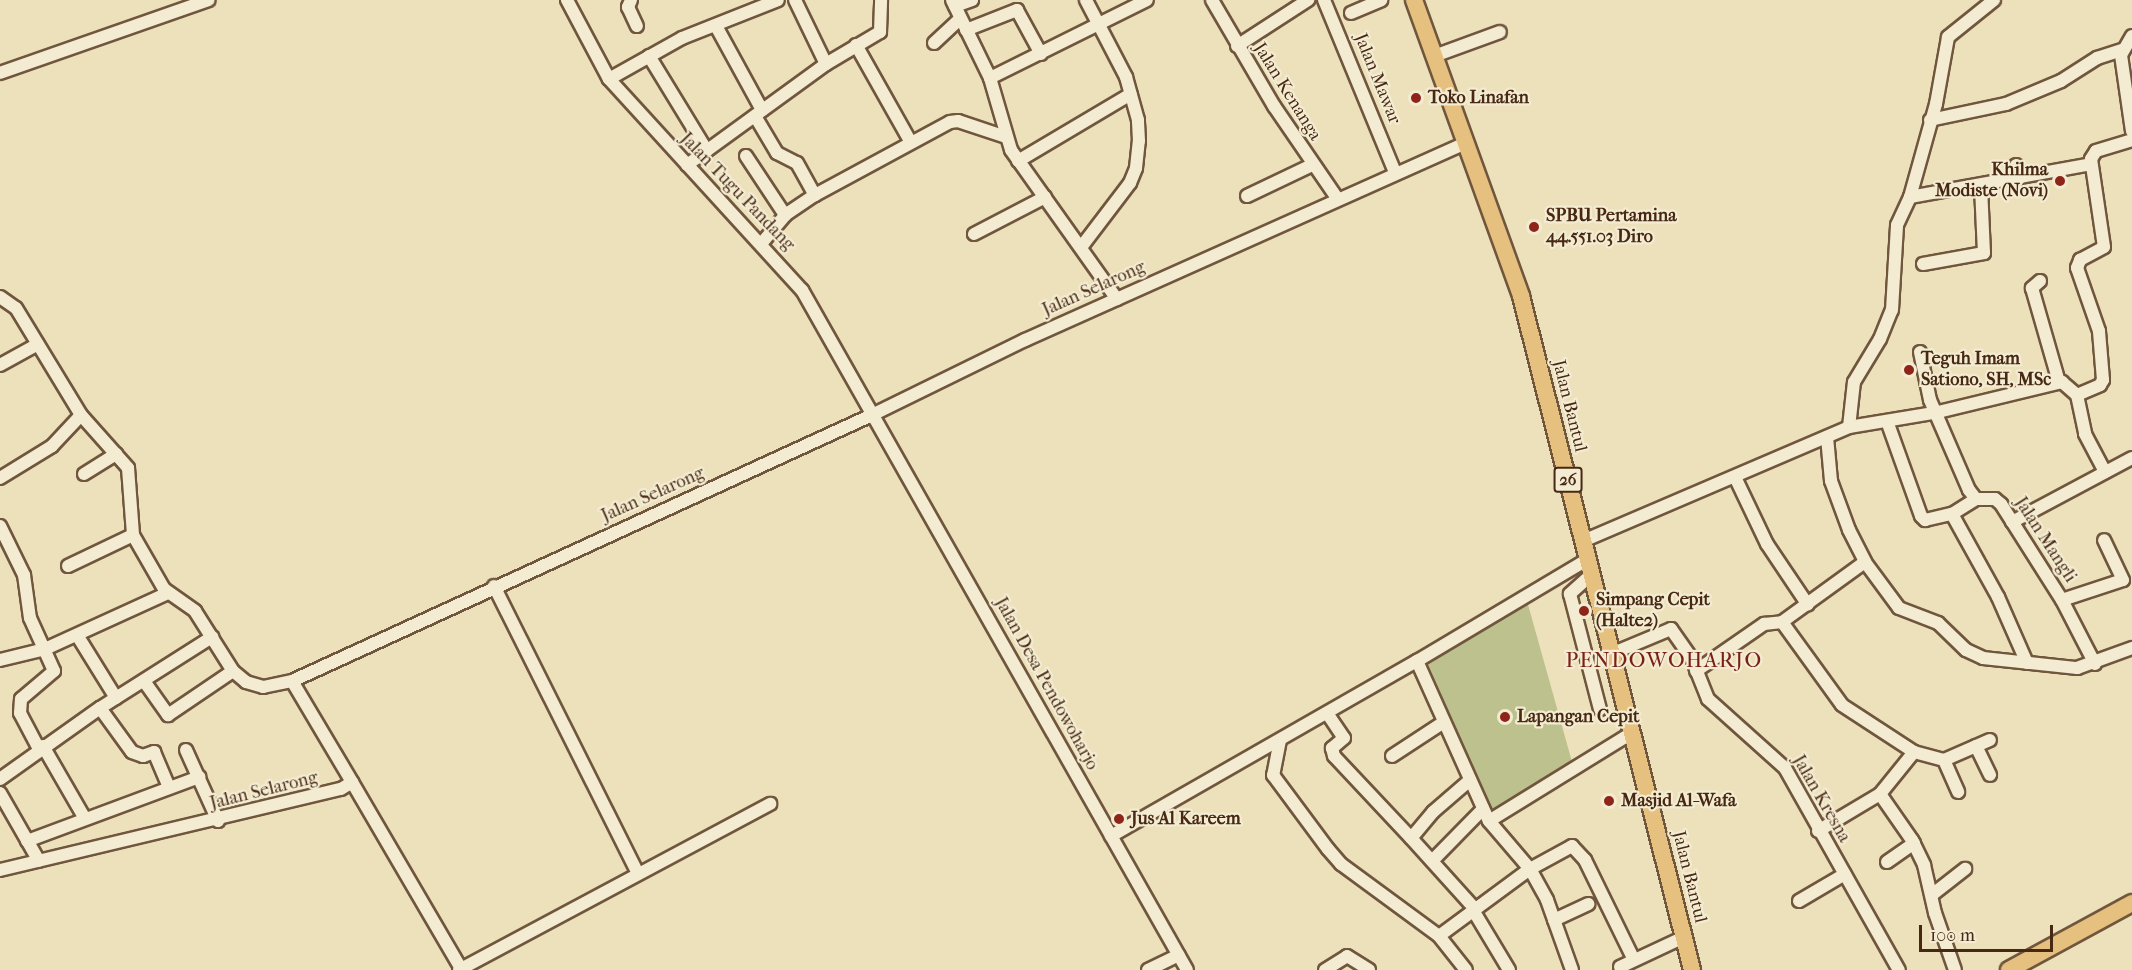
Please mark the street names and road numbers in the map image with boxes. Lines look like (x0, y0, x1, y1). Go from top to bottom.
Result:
street label: Jalan Mawar (1349, 30, 1405, 128)
street label: Jalan Kenanga (1248, 39, 1326, 145)
street label: Jalan Tugu Pandang (675, 128, 799, 256)
street label: Jalan Selarong (1039, 257, 1149, 321)
street label: Jalan Bantul (1547, 358, 1591, 454)
street label: Jalan Selarong (598, 463, 708, 527)
road number: 26 (1553, 467, 1583, 493)
street label: Jalan Mangli (2009, 493, 2081, 587)
street label: Jalan Desa Pendowoharjo (989, 594, 1103, 774)
street label: Jalan Kresna (1787, 751, 1855, 847)
street label: Jalan Selarong (208, 767, 320, 815)
street label: Jalan Bantul (1667, 829, 1711, 925)

